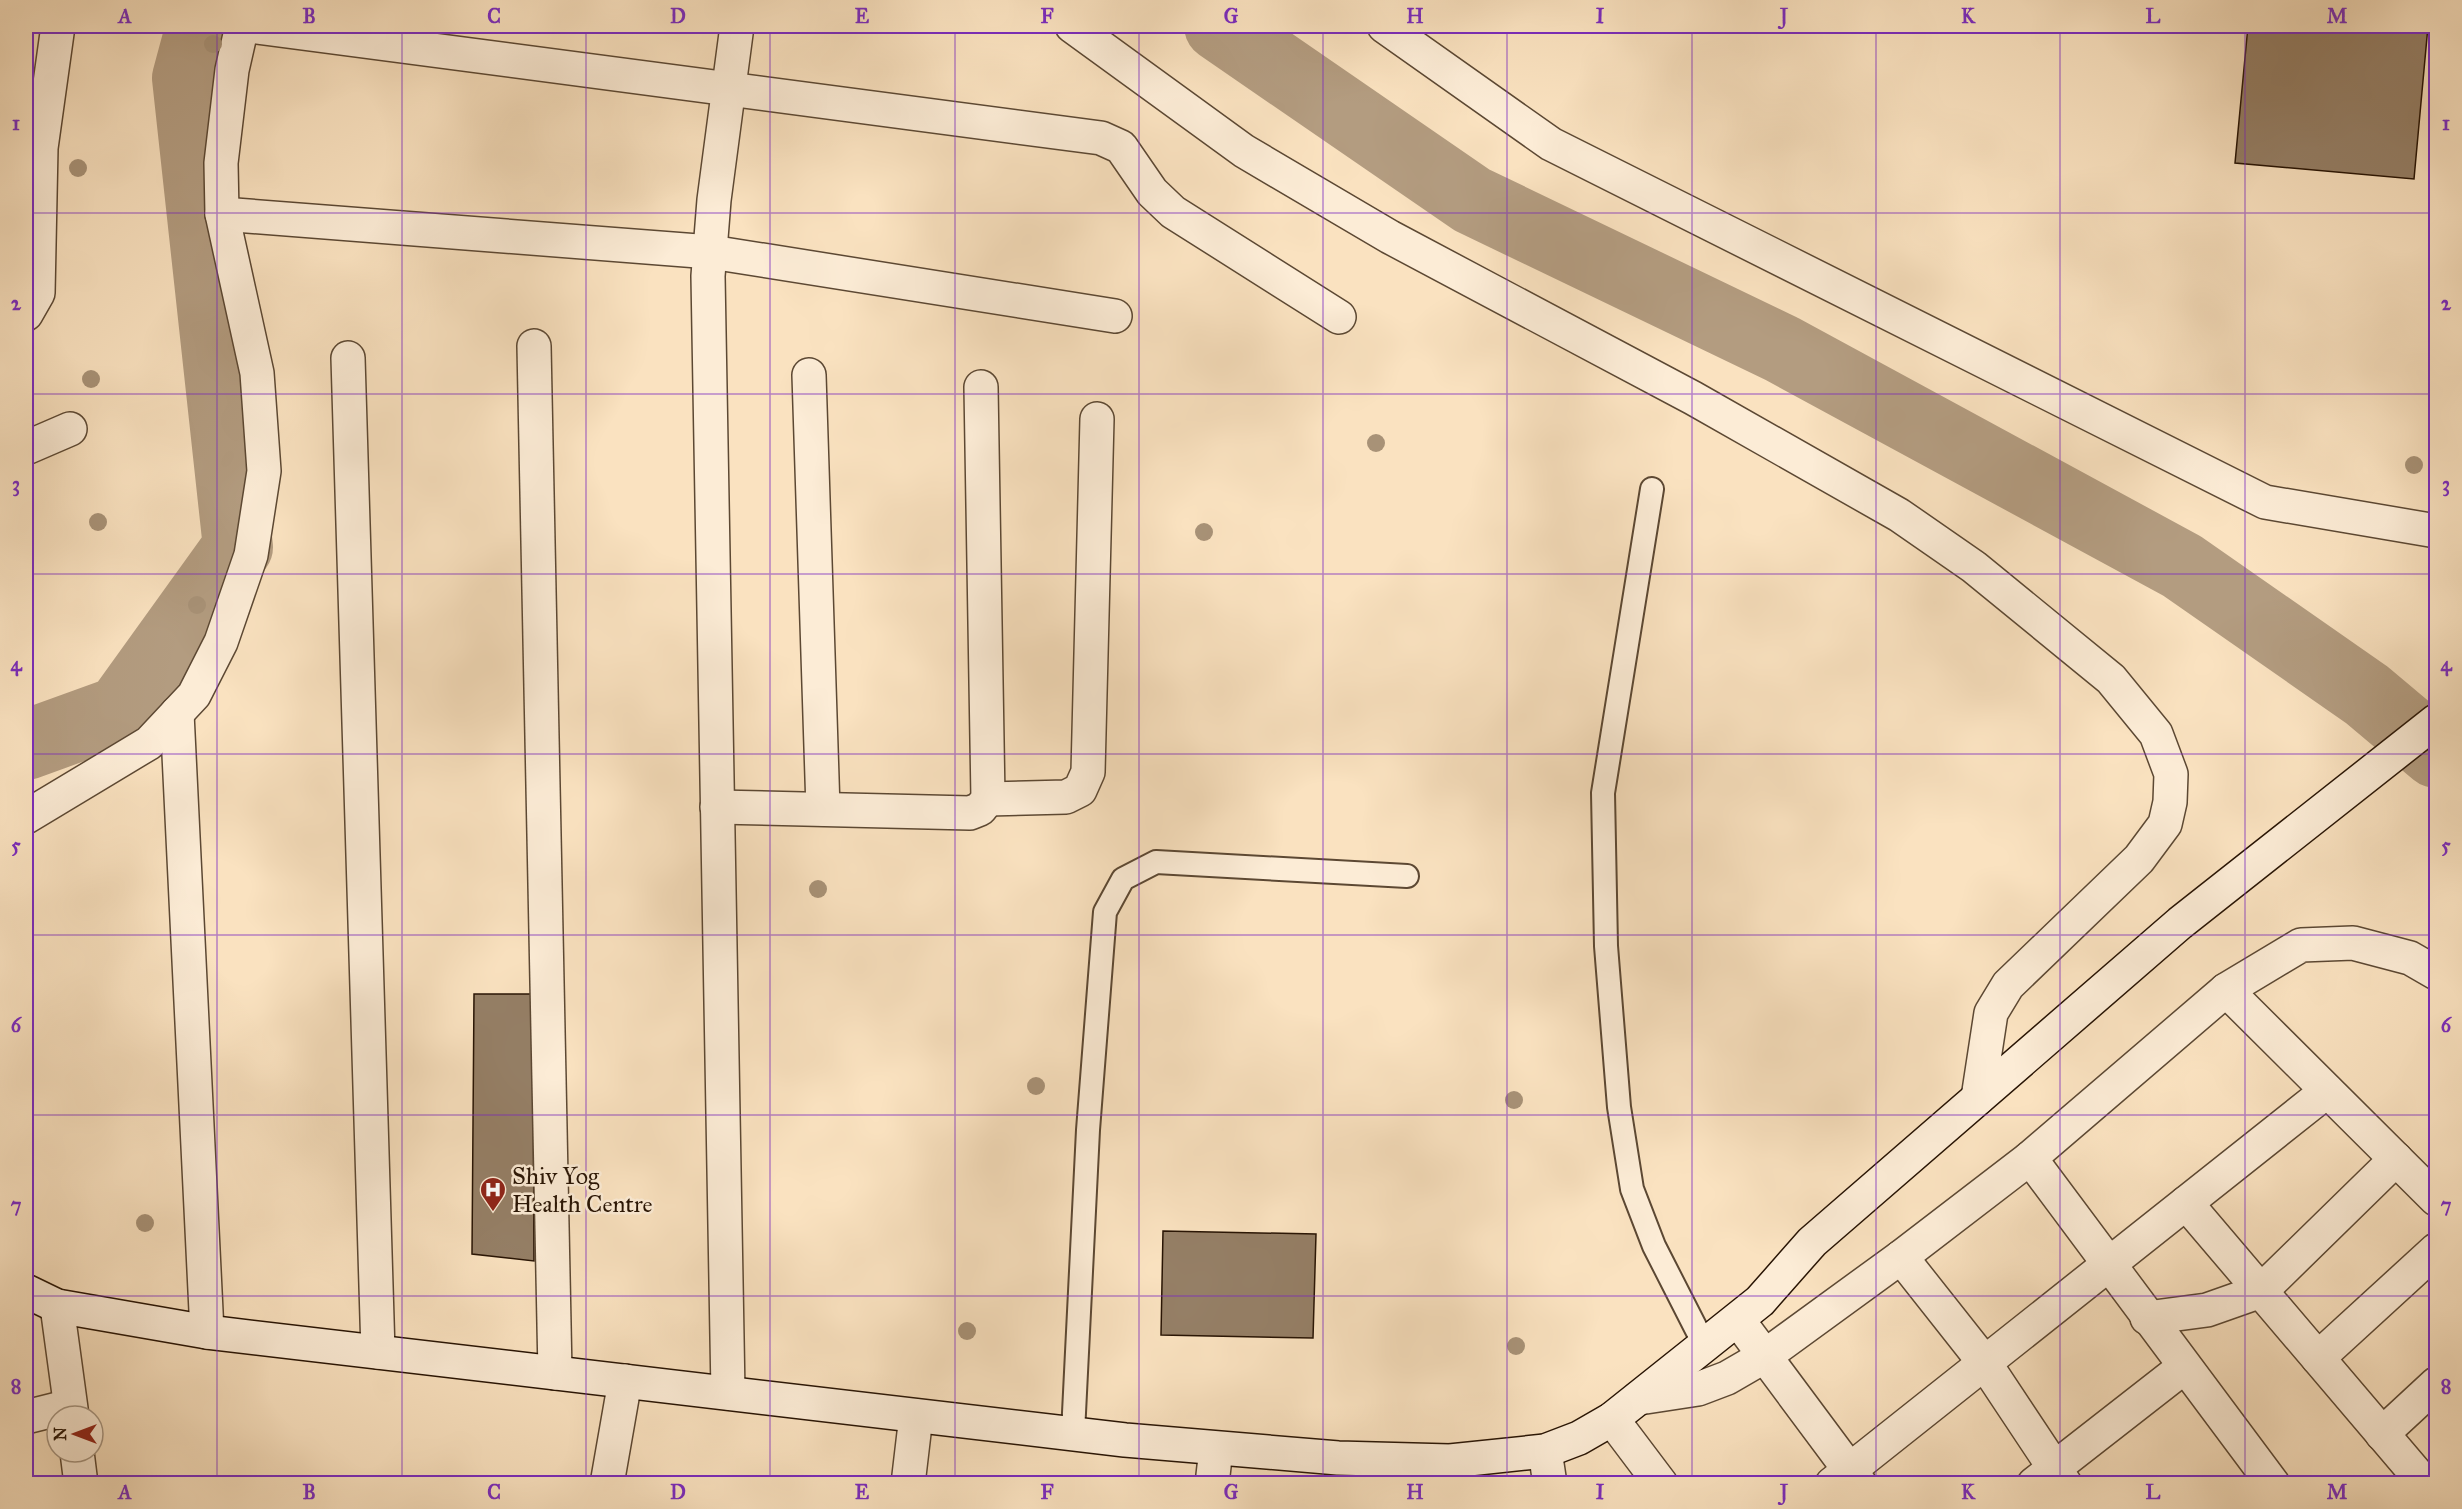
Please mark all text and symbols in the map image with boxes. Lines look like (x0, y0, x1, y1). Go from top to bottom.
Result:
text: A (116, 4, 132, 28)
text: B (302, 4, 316, 28)
text: C (487, 4, 501, 28)
text: D (670, 4, 686, 28)
text: E (855, 4, 870, 28)
text: F (1040, 4, 1054, 28)
text: G (1224, 4, 1239, 28)
text: H (1406, 4, 1424, 28)
text: I (1596, 4, 1605, 28)
text: J (1777, 4, 1789, 30)
text: K (1961, 4, 1976, 28)
text: L (2146, 4, 2161, 28)
text: M (2327, 4, 2348, 28)
text: 1 (12, 111, 20, 135)
text: 1 (2442, 111, 2450, 135)
text: 2 (11, 291, 22, 315)
text: 2 (2441, 291, 2452, 315)
text: 3 (12, 472, 20, 497)
text: 3 (2442, 472, 2450, 497)
text: 4 (10, 652, 22, 677)
text: 4 (2440, 652, 2452, 677)
text: 5 (11, 833, 21, 857)
text: 5 (2441, 833, 2451, 857)
text: 6 (11, 1013, 23, 1037)
text: 6 (2441, 1013, 2453, 1037)
place label: Shiv Yog Health Centre (512, 1161, 653, 1219)
hospital icon: Shiv Yog Health Centre (478, 1175, 508, 1213)
text: 7 (11, 1193, 22, 1217)
text: 7 (2441, 1193, 2452, 1217)
text: 8 (11, 1374, 21, 1398)
text: 8 (2441, 1374, 2451, 1398)
north arrow (45, 1404, 105, 1464)
text: N (51, 1427, 70, 1441)
text: A (116, 1480, 132, 1504)
text: B (302, 1480, 316, 1504)
text: C (487, 1480, 501, 1504)
text: D (670, 1480, 686, 1504)
text: E (855, 1480, 870, 1504)
text: F (1040, 1480, 1054, 1504)
text: G (1224, 1480, 1239, 1504)
text: H (1406, 1480, 1424, 1504)
text: I (1596, 1480, 1605, 1504)
text: J (1777, 1480, 1789, 1506)
text: K (1961, 1480, 1976, 1504)
text: L (2146, 1480, 2161, 1504)
text: M (2327, 1480, 2348, 1504)

